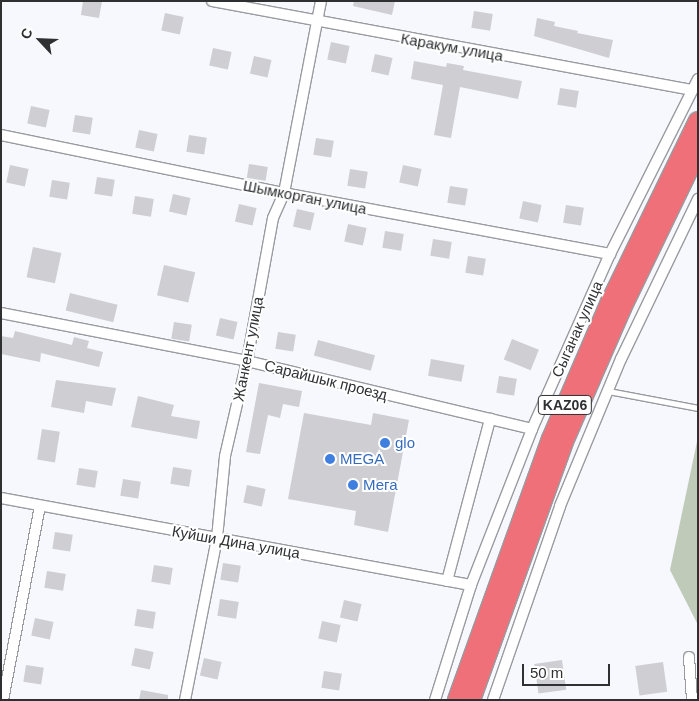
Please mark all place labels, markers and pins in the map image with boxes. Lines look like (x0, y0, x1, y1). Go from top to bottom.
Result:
place label: glo (395, 434, 415, 452)
marker: glo (379, 437, 391, 449)
place label: MEGA (340, 450, 384, 468)
marker: MEGA (324, 453, 336, 465)
place label: Мега (363, 476, 397, 494)
marker: Мега (347, 479, 359, 491)

